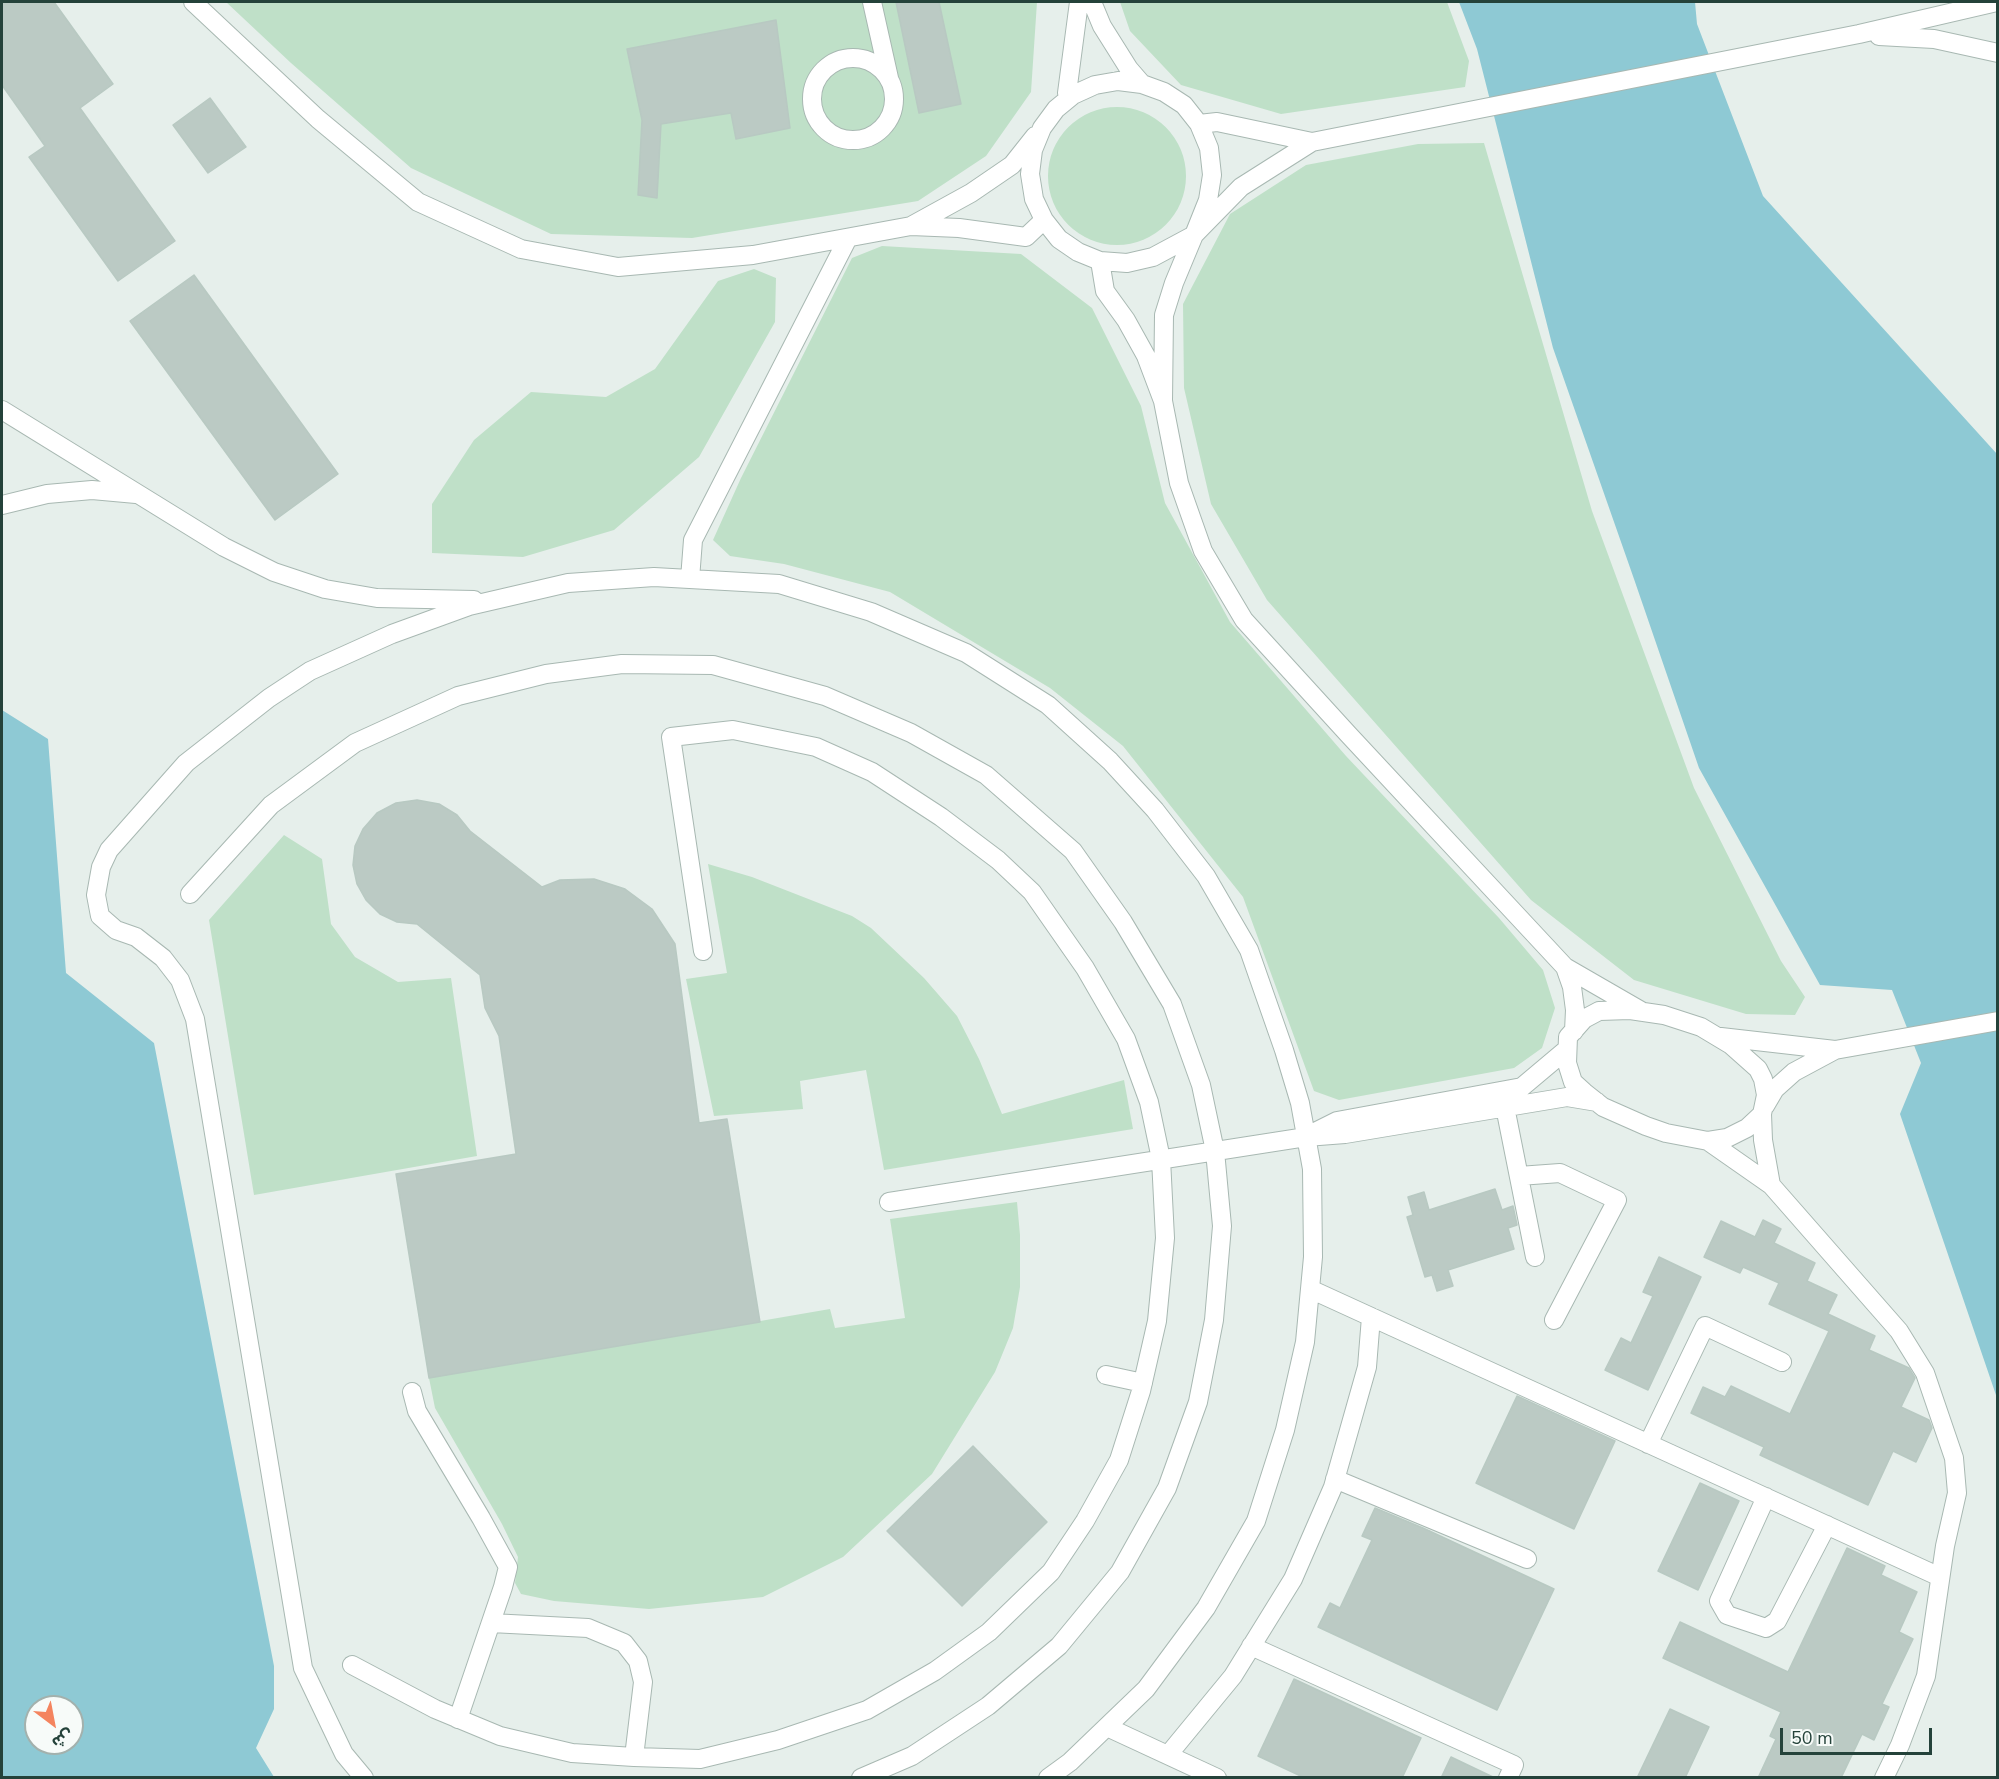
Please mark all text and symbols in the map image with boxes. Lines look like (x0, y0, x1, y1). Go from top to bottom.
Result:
north arrow (24, 1695, 84, 1755)
scale bar (1783, 1716, 1934, 1754)
text: ش (47, 1723, 78, 1754)
text: 50 m (1791, 1726, 1833, 1750)

